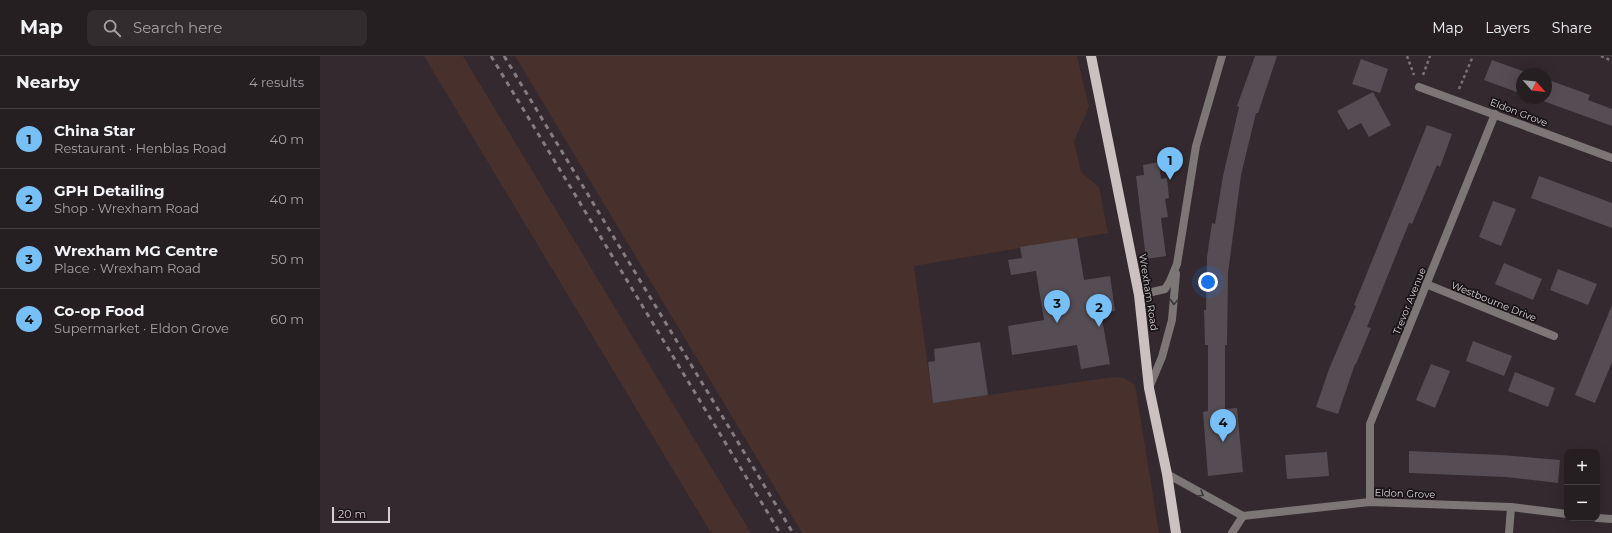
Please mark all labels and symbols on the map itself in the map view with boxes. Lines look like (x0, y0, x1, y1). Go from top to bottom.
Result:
north arrow (1516, 68, 1552, 104)
street label: Eldon Grove (1488, 95, 1550, 129)
pin: 1 (1157, 147, 1183, 180)
street label: Wrexham Road (1136, 253, 1161, 332)
street label: Trevor Avenue (1390, 266, 1429, 337)
your location (1198, 272, 1218, 292)
street label: Westbourne Drive (1449, 278, 1538, 325)
pin: 3 (1044, 290, 1070, 323)
pin: 2 (1086, 294, 1112, 327)
one-way arrow (1169, 299, 1178, 305)
pin: 4 (1210, 409, 1236, 442)
street label: Eldon Grove (1374, 486, 1436, 501)
one-way arrow (1197, 489, 1204, 496)
scale bar (332, 505, 390, 524)

